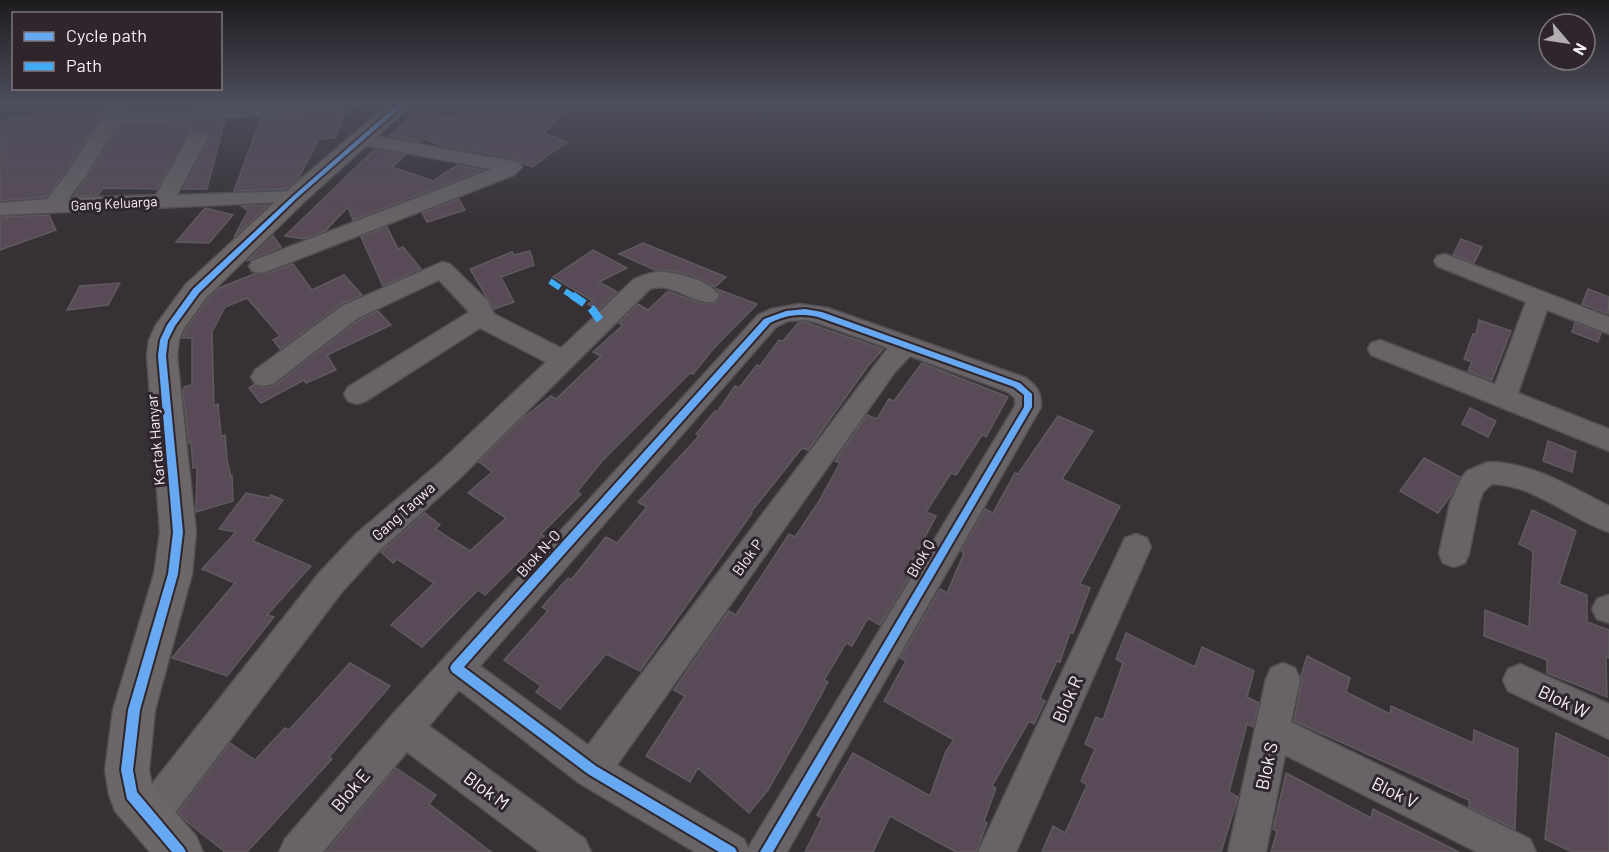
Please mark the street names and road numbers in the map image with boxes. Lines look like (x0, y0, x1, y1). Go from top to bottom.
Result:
street label: Gang Keluarga (70, 192, 158, 214)
street label: Kartak Hanyar (142, 393, 168, 486)
street label: Gang Taqwa (368, 478, 438, 544)
street label: Blok N-O (512, 526, 564, 580)
street label: Blok P (728, 535, 766, 579)
street label: Blok Q (902, 536, 938, 580)
street label: Blok R (1047, 672, 1087, 726)
street label: Blok W (1535, 680, 1593, 722)
street label: Blok S (1250, 740, 1282, 792)
street label: Blok E (326, 764, 374, 816)
street label: Blok M (460, 766, 514, 814)
street label: Blok V (1368, 771, 1422, 813)

